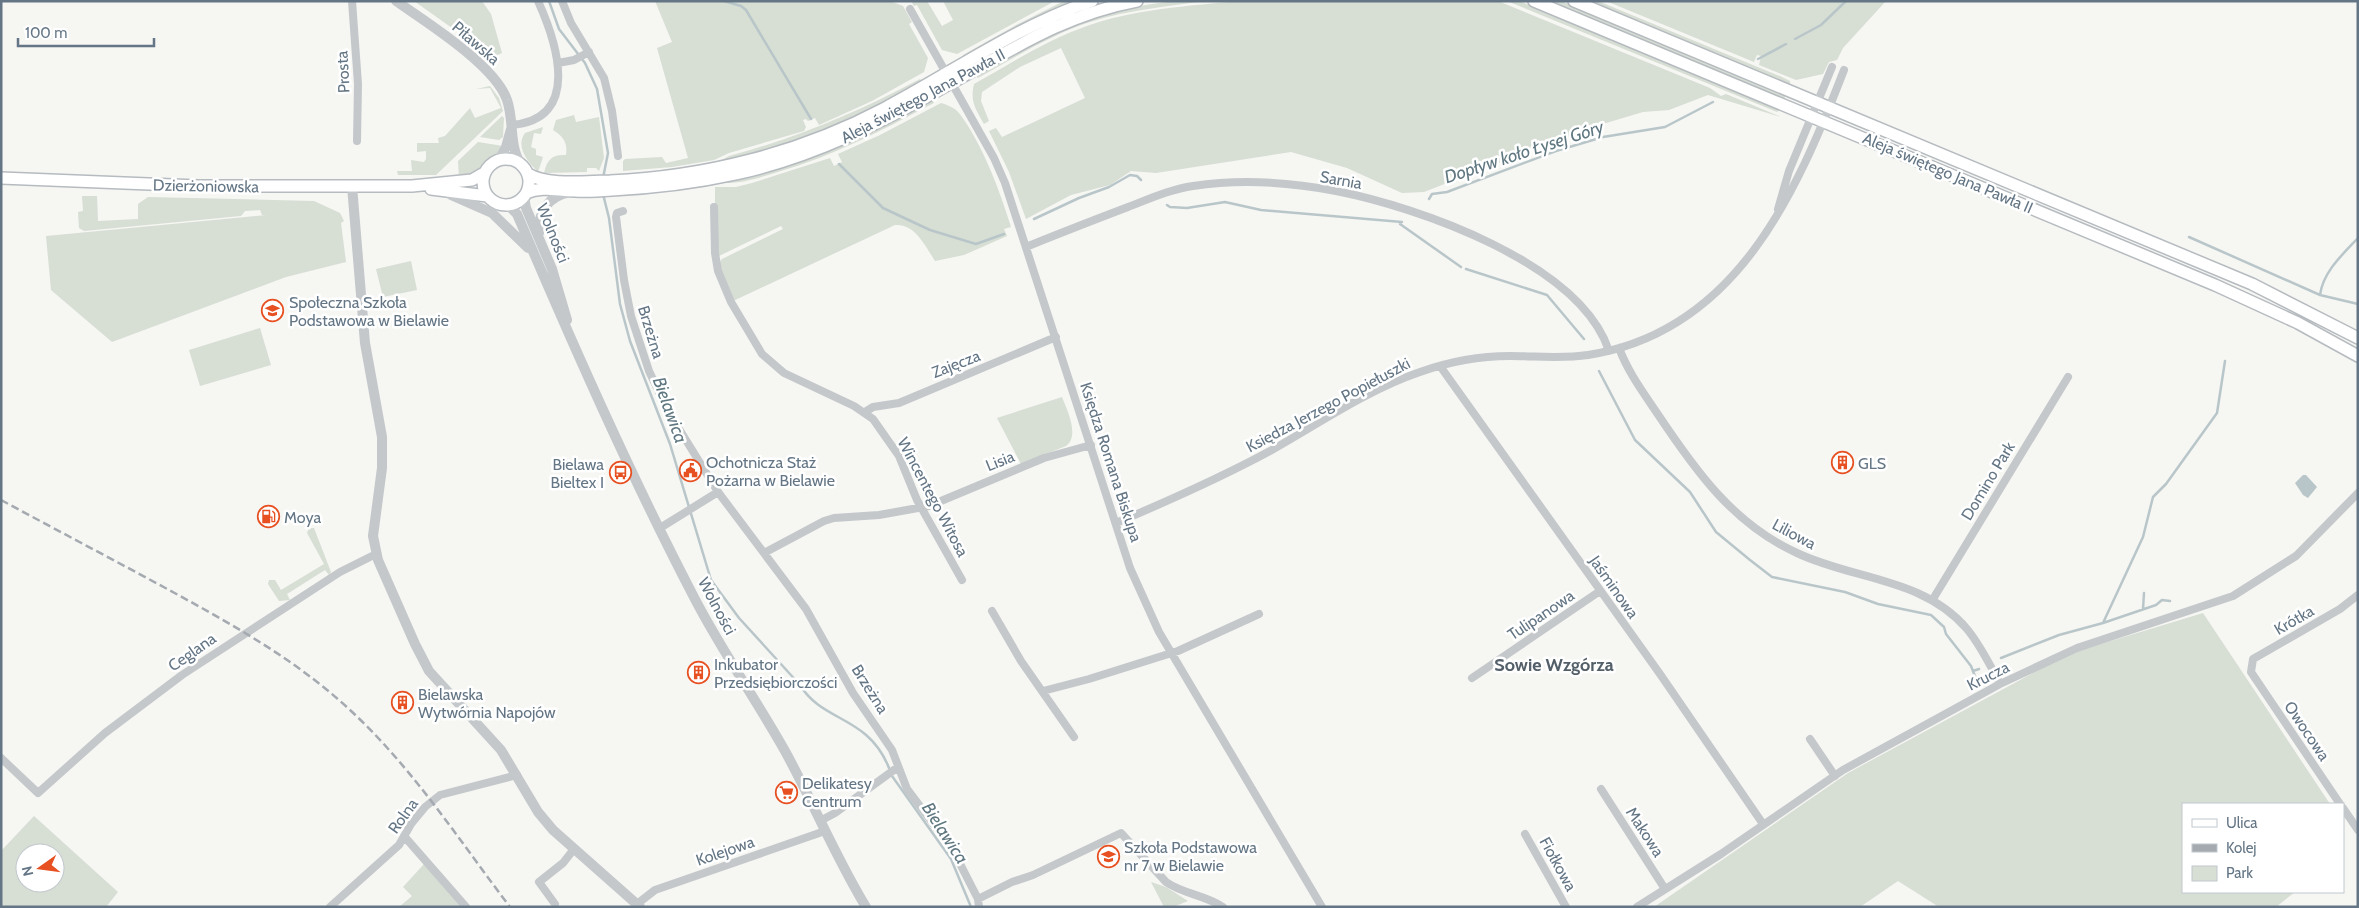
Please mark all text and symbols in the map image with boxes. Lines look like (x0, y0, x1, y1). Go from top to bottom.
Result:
scale bar (18, 15, 154, 47)
street label: Piławska (448, 17, 504, 69)
text: 100 m (25, 24, 67, 42)
street label: Aleja świętego Jana Pawła II (838, 45, 1008, 147)
street label: Prosta (332, 50, 354, 94)
water label: Dopływ koło Łysej Góry (1442, 116, 1607, 188)
street label: Aleja świętego Jana Pawła II (1860, 128, 2036, 218)
street label: Sarnia (1319, 167, 1364, 193)
street label: Dzierżoniowska (153, 176, 260, 196)
street label: Wolności (533, 201, 573, 265)
place label: Społeczna Szkoła Podstawowa w Bielawie (289, 293, 449, 330)
school or university icon: Społeczna Szkoła Podstawowa w Bielawie (261, 299, 285, 323)
street label: Brzeżna (634, 303, 668, 361)
street label: Zajęcza (929, 346, 983, 382)
street label: Księdza Jerzego Popiełuszki (1243, 354, 1413, 456)
water label: Bielawica (648, 374, 692, 446)
street label: Księdza Romana Biskupa (1076, 380, 1146, 544)
street label: Wincentego Witosa (894, 434, 973, 560)
street label: Domino Park (1957, 438, 2019, 524)
street label: Lisia (983, 447, 1017, 475)
building icon: GLS (1830, 451, 1854, 475)
place label: Ochotnicza Staż Pożarna w Bielawie (706, 453, 835, 490)
place label: GLS (1858, 454, 1886, 473)
place label: Bielawa Bieltex I (551, 455, 604, 492)
public building icon: Ochotnicza Staż Pożarna w Bielawie (678, 459, 702, 483)
bus stop icon: Bielawa Bieltex I (608, 461, 632, 485)
fuel station icon: Moya (256, 505, 280, 529)
place label: Moya (284, 508, 321, 527)
street label: Liliowa (1769, 515, 1819, 553)
street label: Jaśminowa (1585, 551, 1643, 622)
street label: Wolności (694, 574, 740, 638)
street label: Tulipanowa (1504, 586, 1578, 644)
street label: Krótka (2271, 601, 2318, 639)
street label: Ceglana (164, 629, 220, 675)
district label: Sowie Wzgórza (1494, 654, 1614, 676)
place label: Inkubator Przedsiębiorczości (714, 655, 837, 692)
street label: Krucza (1964, 657, 2013, 695)
building icon: Inkubator Przedsiębiorczości (686, 661, 710, 685)
street label: Brzeżna (848, 661, 893, 717)
place label: Bielawska Wytwórnia Napojów (418, 685, 556, 722)
building icon: Bielawska Wytwórnia Napojów (390, 691, 414, 715)
street label: Owocowa (2280, 698, 2334, 765)
place label: Delikatesy Centrum (802, 774, 872, 811)
supermarket icon: Delikatesy Centrum (774, 780, 798, 804)
street label: Rolna (384, 795, 422, 837)
water label: Bielawica (917, 798, 973, 868)
legend (2182, 803, 2344, 893)
street label: Makowa (1622, 804, 1668, 861)
text: Ulica (2226, 814, 2258, 832)
street label: Kolejowa (693, 832, 757, 870)
street label: Fiołkowa (1535, 834, 1581, 895)
place label: Szkoła Podstawowa nr 7 w Bielawie (1124, 838, 1257, 875)
text: Kolej (2226, 839, 2257, 857)
north arrow (15, 843, 65, 893)
school or university icon: Szkoła Podstawowa nr 7 w Bielawie (1096, 844, 1120, 868)
text: N (17, 864, 37, 878)
text: Park (2226, 864, 2253, 882)

